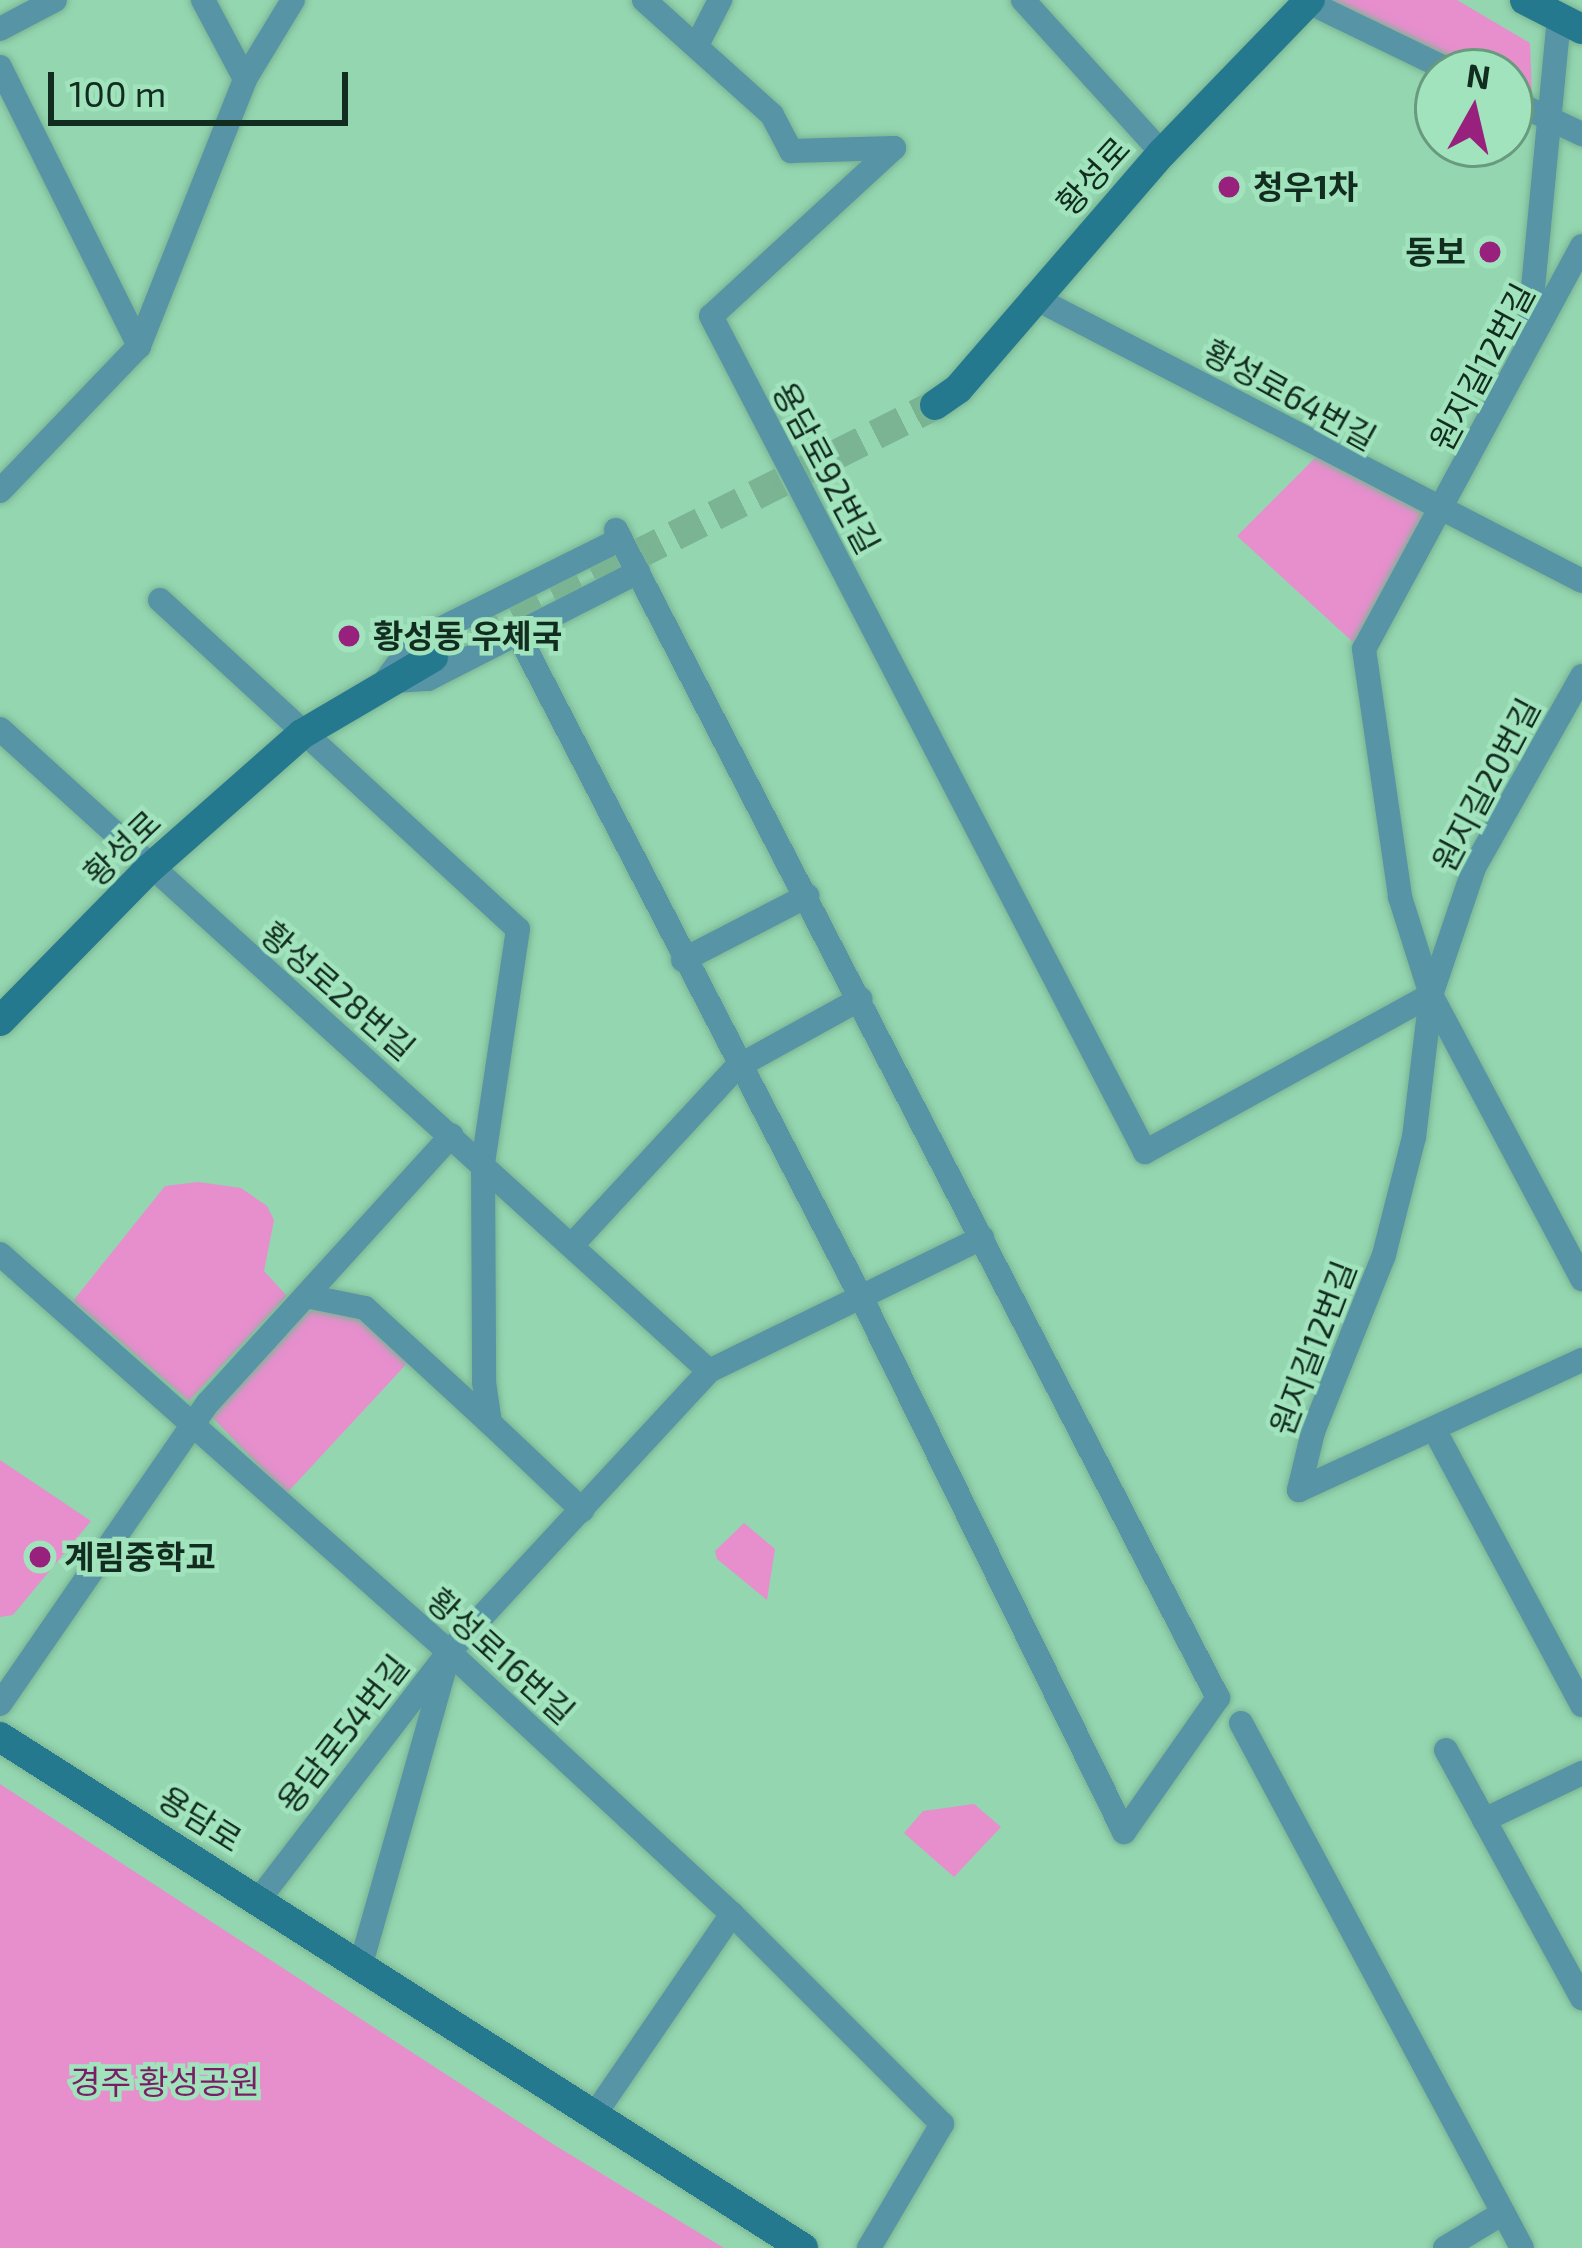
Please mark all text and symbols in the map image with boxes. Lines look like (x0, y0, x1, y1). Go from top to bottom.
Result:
scale bar (54, 48, 354, 122)
north arrow (1414, 48, 1534, 168)
text: N (1464, 54, 1493, 97)
text: 100 m (69, 71, 166, 114)
street label: 황성로 (1048, 129, 1138, 223)
place label: 청우1차 (1253, 167, 1358, 207)
marker: 청우1차 (1216, 174, 1242, 200)
place label: 동보 (1405, 232, 1466, 272)
marker: 동보 (1477, 239, 1503, 265)
street label: 원지길12번길 (1421, 277, 1543, 457)
street label: 황성로64번길 (1197, 331, 1383, 459)
street label: 용담로92번길 (764, 375, 888, 561)
place label: 황성동 우체국 (373, 616, 562, 656)
marker: 황성동 우체국 (336, 623, 362, 649)
street label: 원지길20번길 (1424, 692, 1548, 878)
street label: 황성로 (75, 802, 169, 894)
street label: 황성로28번길 (253, 914, 423, 1068)
street label: 원지길12번길 (1262, 1255, 1364, 1441)
place label: 계림중학교 (64, 1537, 216, 1577)
marker: 계림중학교 (27, 1544, 53, 1570)
street label: 황성로16번길 (419, 1580, 583, 1732)
street label: 용담로54번길 (269, 1647, 417, 1821)
street label: 용담로 (151, 1778, 249, 1860)
park label: 경주 황성공원 (70, 2062, 260, 2102)

